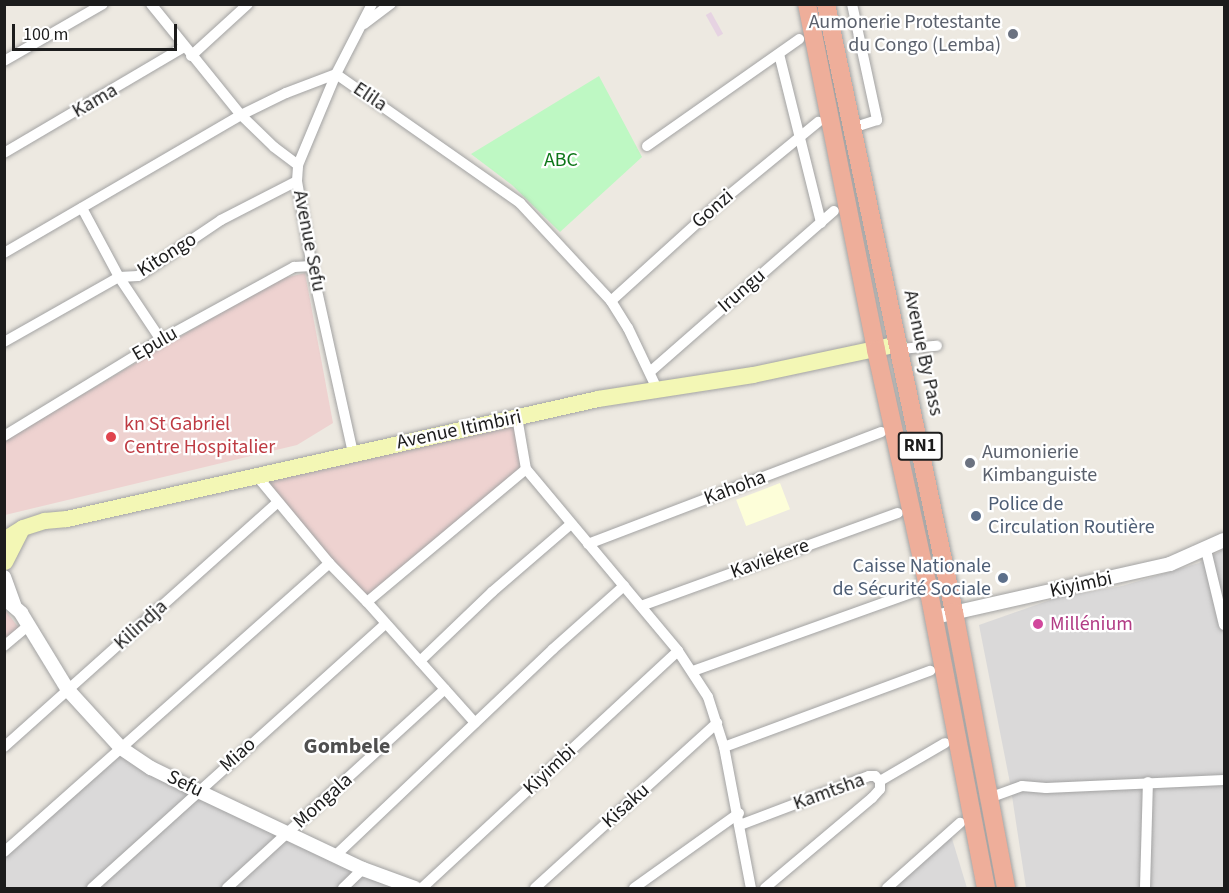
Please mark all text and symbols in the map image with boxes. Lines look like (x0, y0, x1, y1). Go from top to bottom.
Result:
place label: Aumonerie Protestante du Congo (Lemba) (809, 11, 1001, 58)
scale bar (15, 12, 180, 50)
text: 100 m (23, 22, 68, 47)
marker: Aumonerie Protestante du Congo (Lemba) (1006, 27, 1020, 41)
street label: Elila (348, 77, 392, 117)
street label: Kama (68, 79, 122, 123)
park label: ABC (544, 148, 578, 172)
street label: Gonzi (687, 184, 739, 234)
street label: Avenue Sefu (287, 188, 331, 294)
street label: Kitongo (133, 227, 201, 283)
street label: Irungu (713, 264, 771, 318)
street label: Avenue By Pass (898, 288, 948, 418)
street label: Epulu (128, 321, 182, 367)
street label: Avenue Itimbiri (394, 405, 524, 455)
place label: kn St Gabriel Centre Hospitalier (124, 413, 275, 460)
marker: kn St Gabriel Centre Hospitalier (102, 428, 120, 446)
road number: RN1 (898, 431, 942, 461)
place label: Aumonierie Kimbanguiste (982, 440, 1097, 487)
marker: Aumonierie Kimbanguiste (963, 456, 977, 470)
street label: Kahoha (701, 465, 769, 511)
place label: Police de Circulation Routière (988, 492, 1155, 539)
marker: Police de Circulation Routière (969, 509, 983, 523)
street label: Kaviekere (727, 534, 813, 584)
place label: Caisse Nationale de Sécurité Sociale (832, 554, 991, 601)
street label: Kiyimbi (1048, 567, 1114, 603)
marker: Caisse Nationale de Sécurité Sociale (996, 571, 1010, 585)
street label: Kilindja (109, 595, 173, 655)
place label: Millénium (1050, 612, 1133, 636)
marker: Millénium (1031, 617, 1045, 631)
street label: Miao (215, 733, 261, 777)
district label: Gombele (304, 734, 390, 760)
street label: Kiyimbi (519, 740, 581, 800)
street label: Sefu (163, 765, 207, 803)
street label: Mongala (288, 768, 358, 834)
street label: Kamtsha (790, 768, 868, 816)
street label: Kisaku (597, 779, 655, 833)

